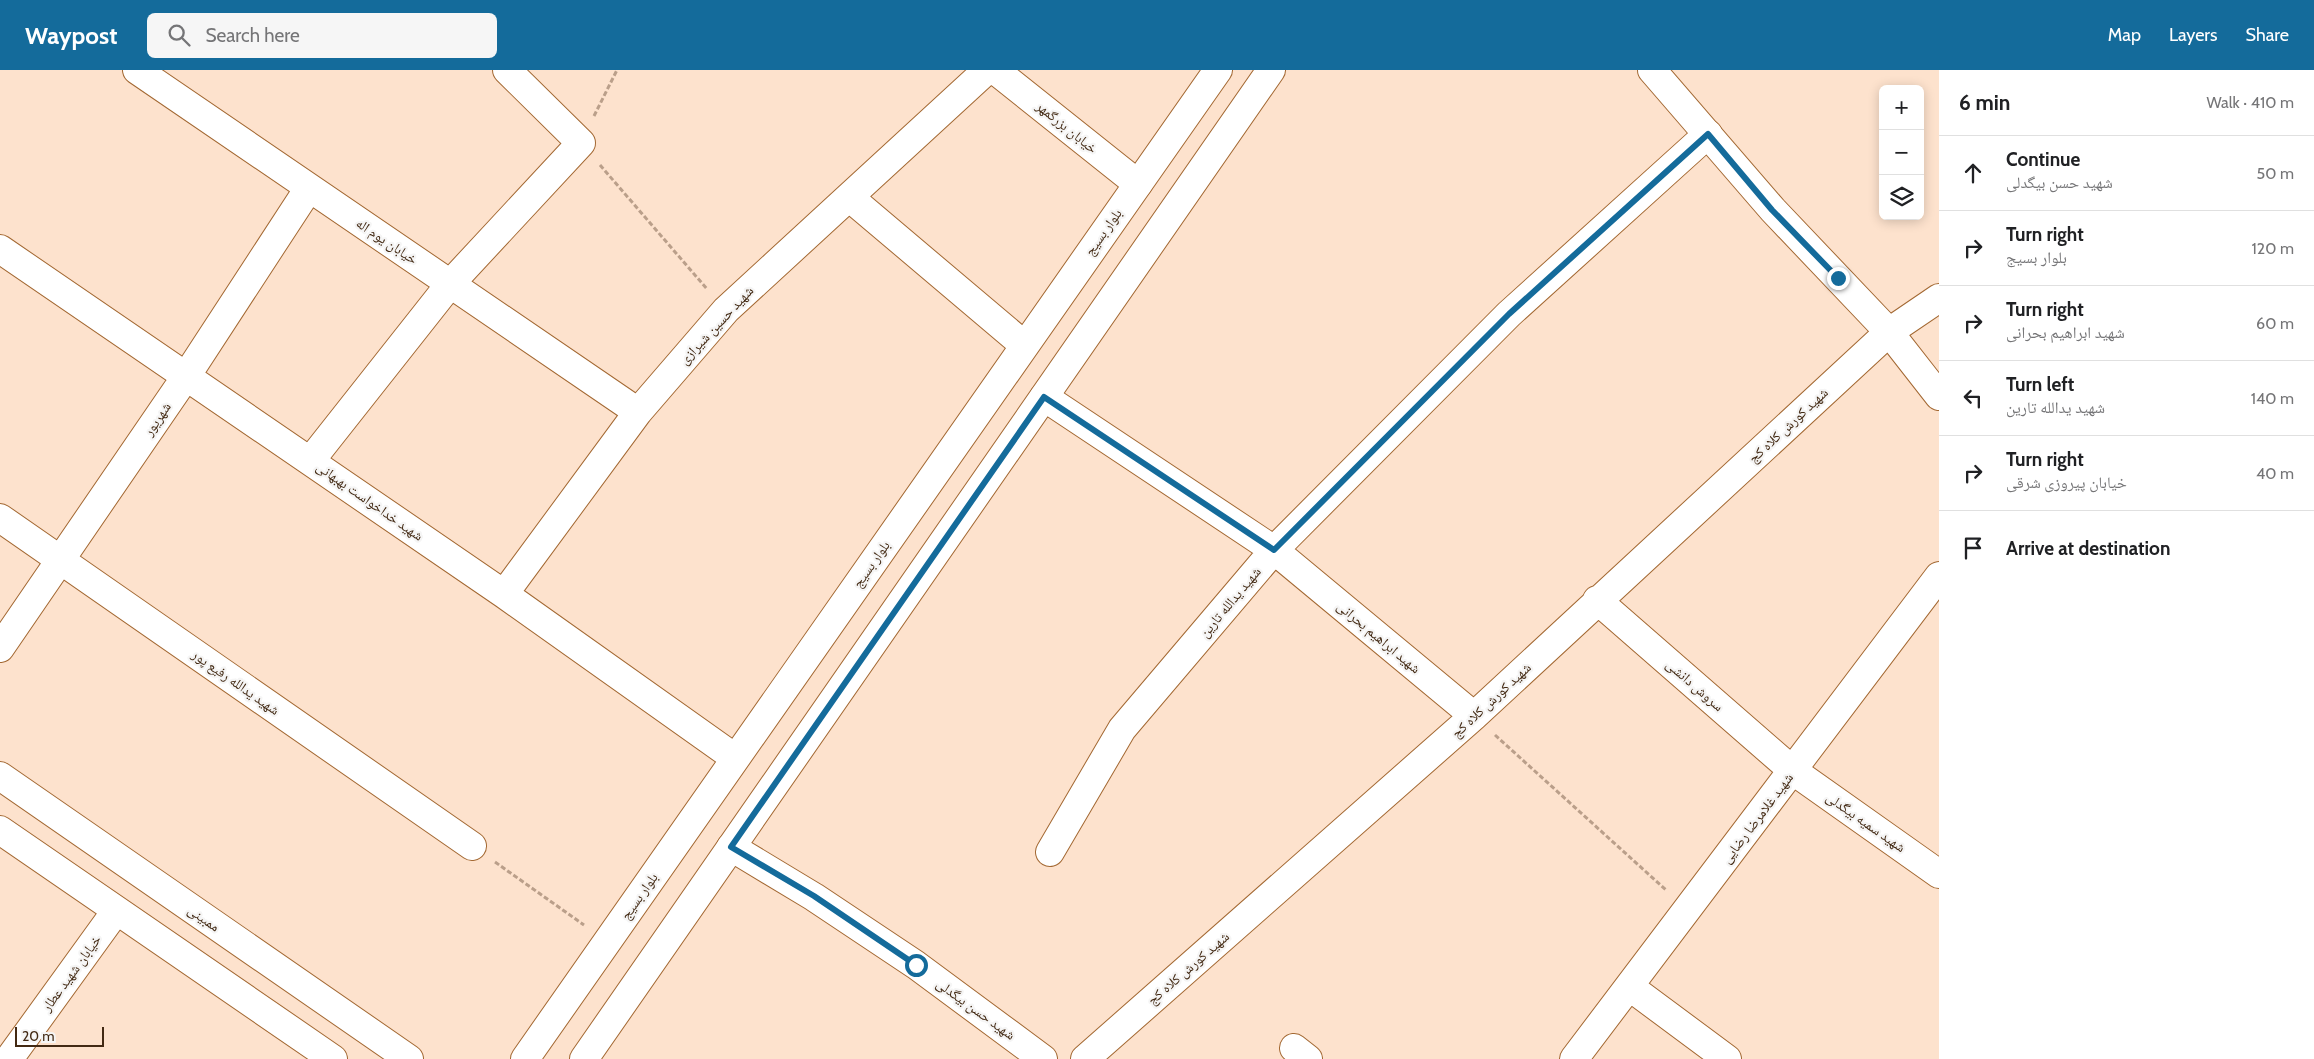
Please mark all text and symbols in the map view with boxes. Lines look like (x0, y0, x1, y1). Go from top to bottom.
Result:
search box (147, 13, 497, 58)
text: Waypost (25, 21, 117, 50)
icon: search (165, 21, 193, 49)
text: Search here (205, 24, 300, 47)
text: Map (2108, 24, 2141, 46)
text: Layers (2169, 24, 2218, 46)
text: Share (2246, 24, 2289, 46)
map controls (1879, 85, 1924, 220)
button: + (1879, 85, 1924, 130)
text: 6 min (1959, 90, 2010, 115)
text: Walk · 410 m (2207, 93, 2294, 112)
street label: خیابان بزرگمهر (1032, 96, 1101, 157)
button: − (1879, 130, 1924, 175)
text: Continue (2006, 148, 2080, 171)
icon: ahead (1959, 159, 1987, 187)
text: 50 m (2257, 164, 2294, 183)
text: شهید حسن بیگدلی (2006, 173, 2113, 192)
button: layers (1879, 175, 1924, 220)
street label: بلوار بسیج (1080, 205, 1127, 260)
street label: خیابان یوم اله (352, 214, 421, 269)
text: Turn right (2006, 223, 2084, 246)
icon: right (1959, 234, 1987, 262)
text: 120 m (2252, 239, 2294, 258)
text: بلوار بسیج (2006, 248, 2067, 267)
route end (1827, 267, 1850, 290)
street label: شهید حسین شیرازی (675, 282, 757, 368)
text: Turn right (2006, 298, 2084, 321)
icon: right (1959, 309, 1987, 337)
text: 60 m (2256, 314, 2294, 333)
text: شهید ابراهیم بحرانی (2006, 323, 2125, 342)
text: Turn left (2006, 373, 2074, 396)
street label: شهید کورش کلاه کج (1744, 383, 1832, 467)
icon: left (1959, 384, 1987, 412)
text: 140 m (2251, 389, 2294, 408)
text: شهید یدالله تارین (2006, 398, 2105, 417)
street label: شهریور (139, 399, 175, 440)
text: Turn right (2006, 448, 2084, 471)
street label: شهید خداخواست بهبهانی (313, 457, 427, 545)
icon: right (1959, 459, 1987, 487)
text: 40 m (2256, 464, 2294, 483)
text: خیابان پیروزی شرقی (2006, 473, 2127, 492)
icon: arrive (1959, 534, 1987, 562)
street label: بلوار بسیج (848, 537, 895, 592)
text: Arrive at destination (2006, 537, 2170, 560)
street label: شهید یدالله تارین (1195, 563, 1265, 641)
street label: شهید ابراهیم بحرانی (1333, 597, 1425, 678)
street label: شهید یدالله رفیع پور (187, 645, 283, 720)
street label: سروش دانشی (1662, 655, 1728, 715)
street label: شهید کورش کلاه کج (1447, 658, 1535, 742)
street label: شهید غلامرضا رضایی (1717, 769, 1797, 867)
street label: شهید سمیه بیگدلی (1823, 788, 1909, 856)
street label: بلوار بسیج (616, 869, 663, 924)
street label: ممبینی (185, 901, 223, 935)
street label: شهید کورش کلاه کج (1143, 927, 1233, 1009)
street label: خیابان شهید عطار (37, 931, 105, 1016)
route start (905, 954, 928, 977)
street label: شهید حسن بیگدلی (933, 974, 1019, 1044)
scale bar (15, 1024, 104, 1047)
text: 20 m (22, 1027, 55, 1045)

